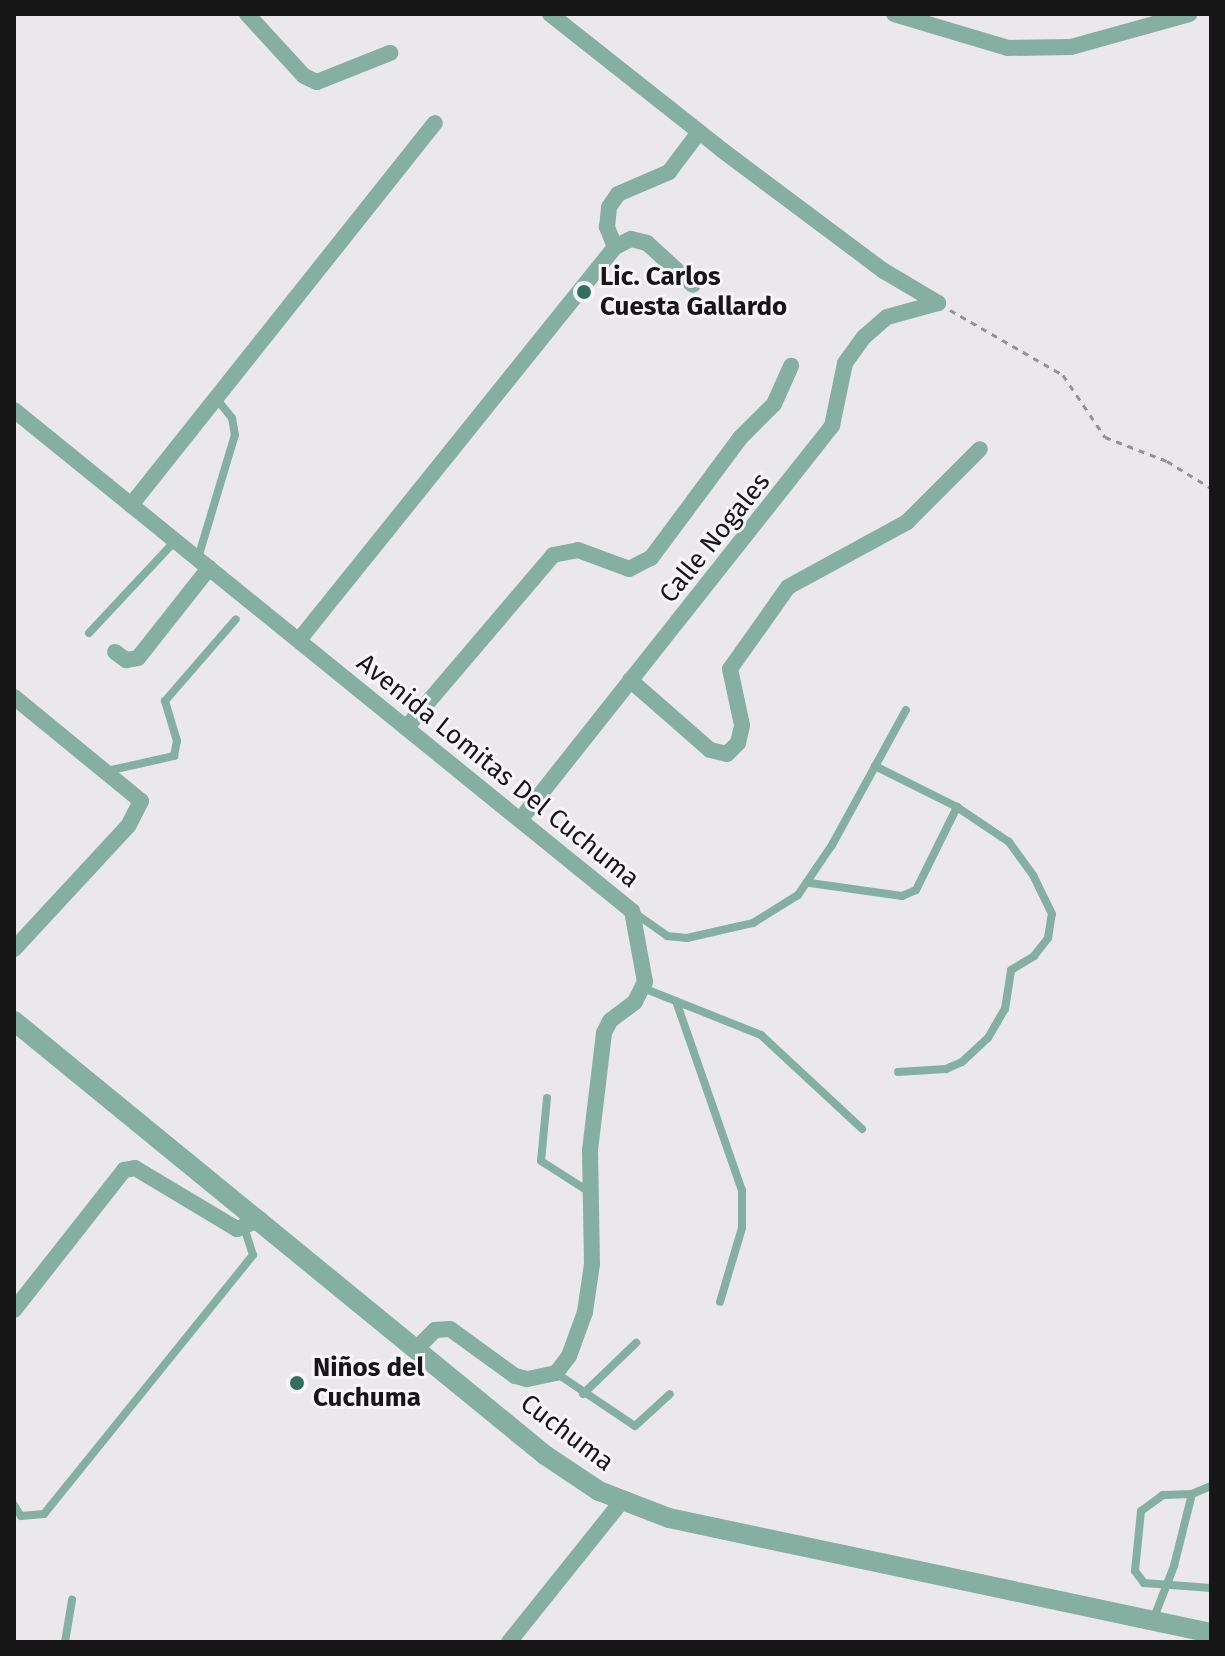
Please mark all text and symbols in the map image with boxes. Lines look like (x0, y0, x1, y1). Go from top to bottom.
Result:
place label: Lic. Carlos Cuesta Gallardo (600, 261, 787, 322)
marker: Lic. Carlos Cuesta Gallardo (575, 283, 593, 301)
street label: Calle Nogales (653, 467, 777, 609)
street label: Avenida Lomitas Del Cuchuma (351, 647, 645, 895)
place label: Niños del Cuchuma (313, 1352, 424, 1414)
marker: Niños del Cuchuma (288, 1374, 306, 1392)
street label: Cuchuma (514, 1388, 620, 1478)

